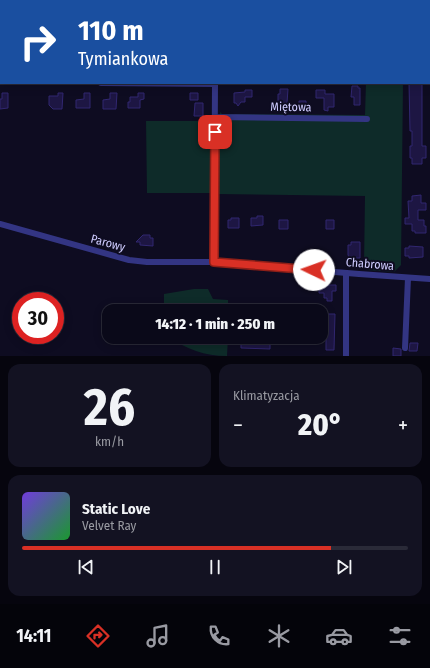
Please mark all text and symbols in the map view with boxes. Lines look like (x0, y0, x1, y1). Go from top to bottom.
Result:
text: 110 m (78, 14, 144, 47)
icon: right (12, 16, 64, 68)
text: Tymiankowa (78, 48, 168, 70)
street label: Miętowa (270, 100, 312, 114)
pin (198, 115, 232, 149)
icon: arrive (204, 121, 226, 143)
street label: Parowy (89, 232, 127, 254)
position arrow (293, 249, 335, 291)
street label: Chabrowa (345, 255, 395, 273)
speed limit sign: 30 (12, 292, 64, 344)
text: 14:12 · 1 min · 250 m (155, 315, 275, 333)
text: 26 (84, 376, 135, 439)
text: Klimatyzacja (233, 388, 300, 403)
text: 20° (298, 407, 343, 443)
text: − (233, 412, 243, 439)
text: + (398, 412, 408, 439)
text: km/h (95, 434, 124, 449)
text: Static Love (82, 500, 150, 518)
text: Velvet Ray (82, 518, 136, 533)
icon: previous (75, 556, 97, 578)
icon: pause (204, 556, 226, 578)
icon: next (333, 556, 355, 578)
icon: directions (84, 622, 112, 650)
icon: music (144, 622, 172, 650)
icon: phone (205, 622, 233, 650)
icon: climate (265, 622, 293, 650)
icon: car (325, 622, 353, 650)
icon: filters (386, 622, 414, 650)
text: 14:11 (16, 625, 51, 647)

